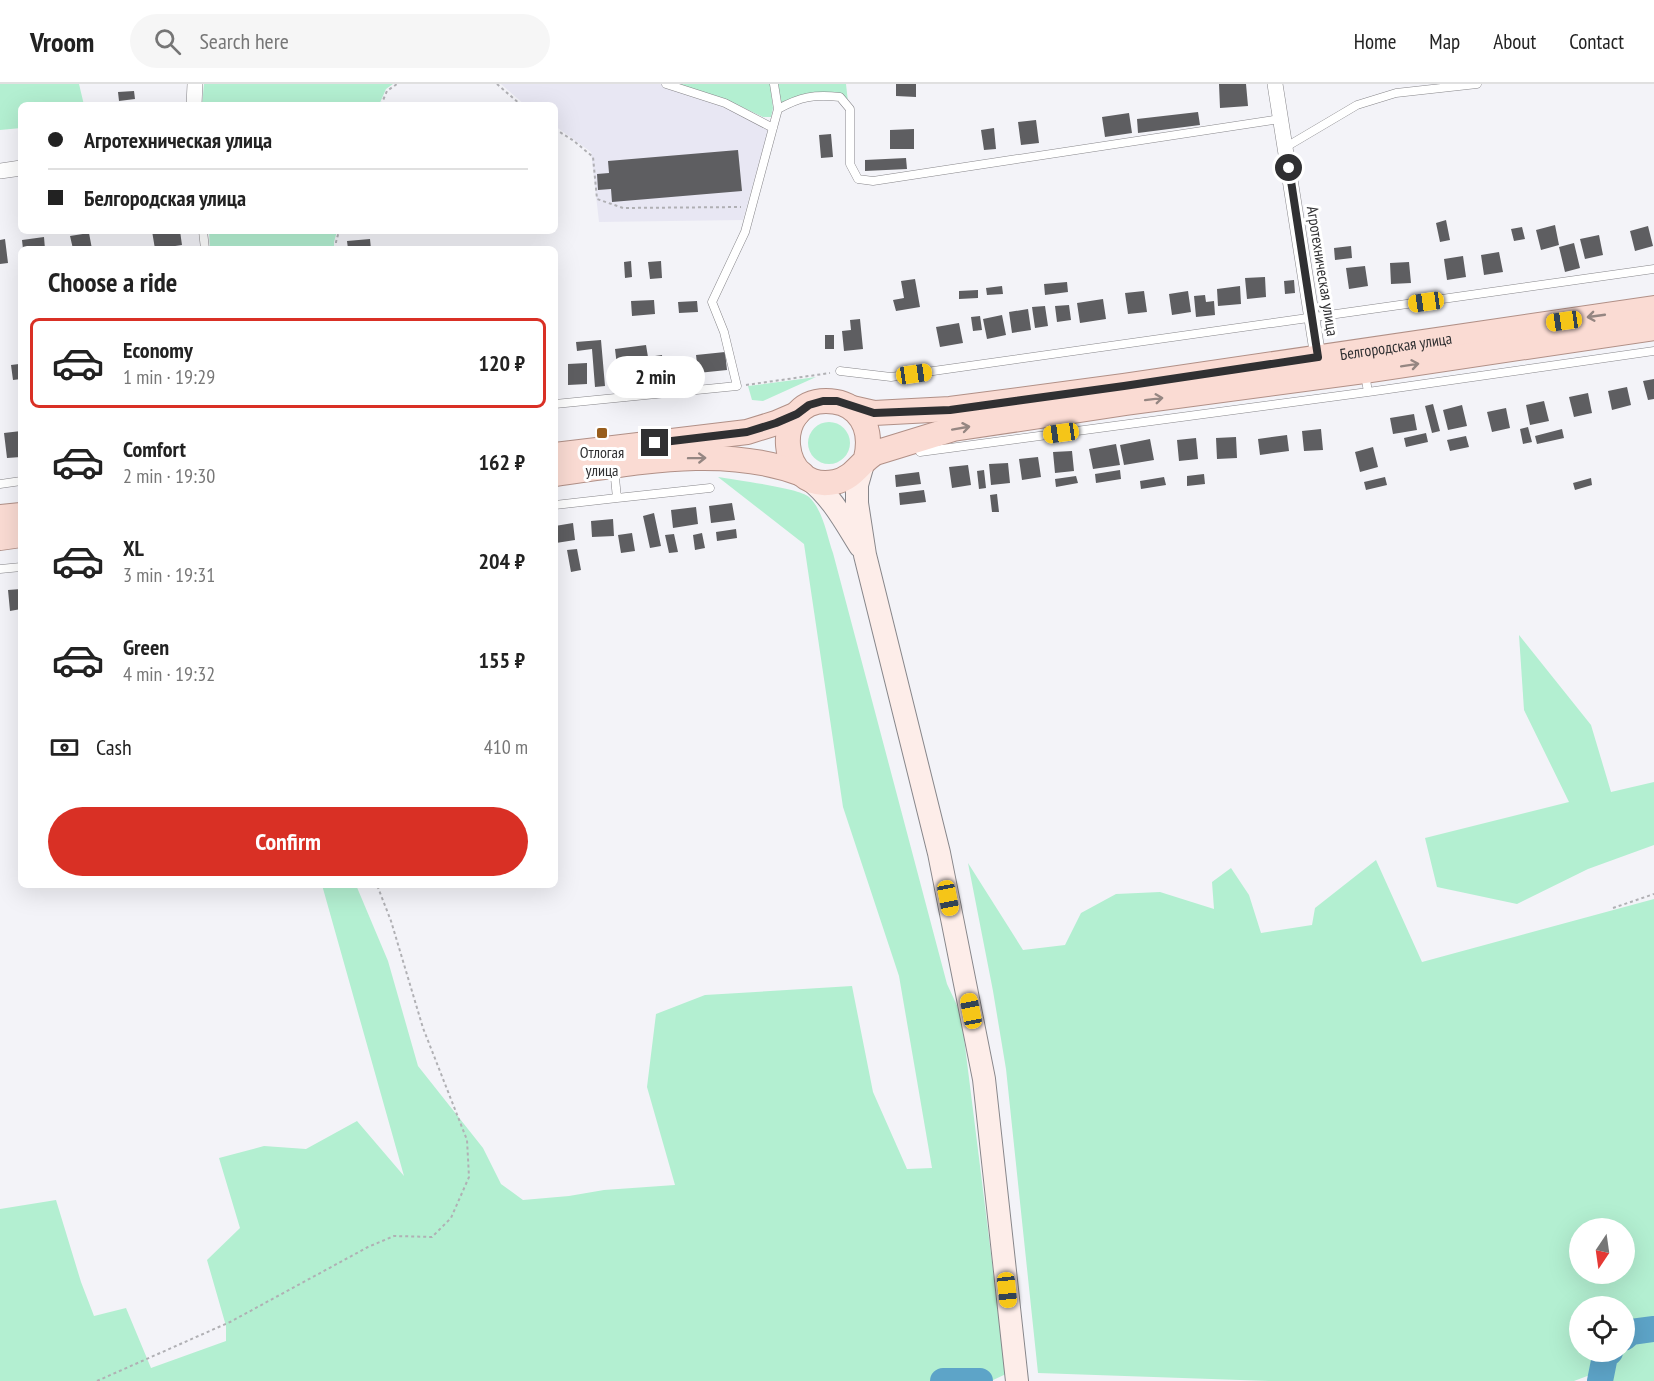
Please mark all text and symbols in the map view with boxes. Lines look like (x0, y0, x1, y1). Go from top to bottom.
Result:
search box (130, 14, 550, 68)
text: Vroom (30, 23, 94, 60)
icon: search (151, 25, 184, 58)
text: Search here (199, 27, 289, 55)
text: Home (1354, 28, 1396, 55)
text: Map (1429, 28, 1460, 55)
text: About (1493, 28, 1536, 55)
text: Contact (1569, 28, 1624, 55)
text: Агротехническая улица (84, 126, 272, 154)
route start (1275, 154, 1302, 181)
text: Белгородская улица (84, 184, 246, 212)
street label: Агротехническая улица (1303, 205, 1343, 337)
text: Choose a ride (48, 265, 177, 299)
car (1407, 291, 1445, 313)
car (1545, 310, 1583, 332)
one-way arrow (1587, 311, 1607, 322)
street label: Белгородская улица (1339, 328, 1453, 364)
icon: car (51, 336, 105, 390)
text: Economy (123, 336, 193, 364)
text: 120 ₽ (478, 349, 525, 377)
callout: 2 min (606, 356, 704, 398)
one-way arrow (1399, 359, 1419, 370)
car (895, 363, 933, 385)
text: 1 min · 19:29 (123, 364, 215, 390)
text: 2 min (635, 364, 676, 390)
one-way arrow (1143, 393, 1163, 404)
one-way arrow (951, 422, 970, 433)
car (1042, 422, 1080, 444)
marker: Отлогая улица (595, 426, 609, 440)
route end (641, 429, 668, 456)
icon: car (51, 435, 105, 489)
text: Comfort (123, 435, 186, 463)
place label: Отлогая улица (580, 442, 624, 480)
text: 162 ₽ (478, 448, 525, 476)
one-way arrow (686, 453, 706, 464)
text: 2 min · 19:30 (123, 463, 215, 489)
icon: car (51, 534, 105, 588)
text: XL (123, 534, 144, 562)
text: 204 ₽ (478, 547, 525, 575)
text: 3 min · 19:31 (123, 562, 215, 588)
icon: car (51, 633, 105, 687)
text: Green (123, 633, 169, 661)
text: 155 ₽ (478, 646, 525, 674)
text: 4 min · 19:32 (123, 661, 215, 687)
icon: cash (48, 731, 81, 764)
text: Cash (96, 733, 132, 761)
text: 410 m (484, 734, 528, 760)
button: Confirm (48, 807, 528, 876)
car (936, 879, 960, 917)
car (959, 992, 983, 1030)
north arrow (1569, 1218, 1635, 1284)
map controls (1569, 1218, 1635, 1362)
car (996, 1271, 1018, 1309)
button: locate (1569, 1296, 1635, 1362)

